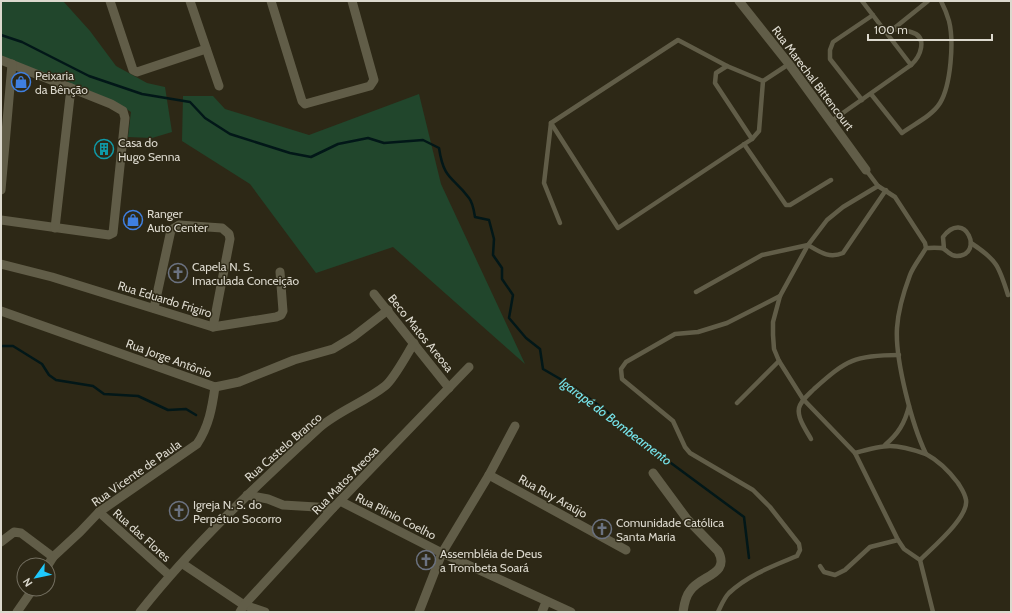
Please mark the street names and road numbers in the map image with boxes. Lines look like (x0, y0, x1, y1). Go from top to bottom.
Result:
street label: Rua Marechal Bittencourt (769, 23, 857, 133)
street label: Rua Eduardo Frigiro (116, 278, 214, 321)
street label: Beco Matos Areosa (385, 291, 457, 375)
street label: Rua Jorge Antônio (124, 336, 214, 381)
street label: Rua Castelo Branco (241, 409, 325, 485)
street label: Rua Vicente de Paula (88, 436, 184, 510)
street label: Rua Matos Areosa (308, 442, 382, 518)
street label: Rua Ruy Araújo (516, 471, 590, 521)
street label: Rua Plinio Coelho (353, 489, 439, 543)
street label: Rua das Flores (110, 505, 174, 565)

